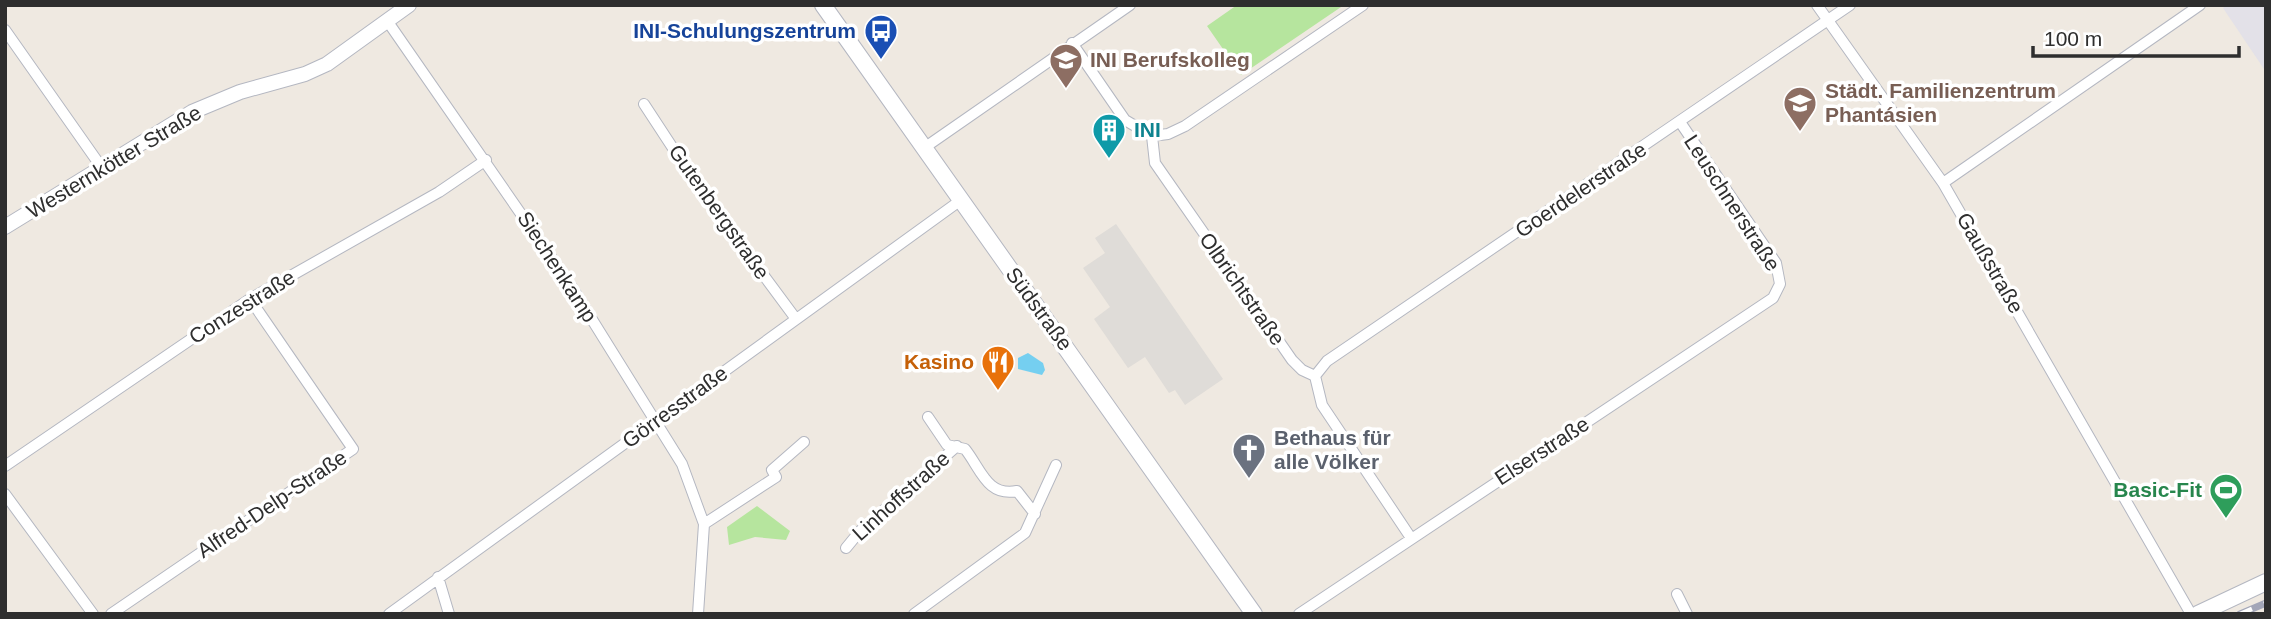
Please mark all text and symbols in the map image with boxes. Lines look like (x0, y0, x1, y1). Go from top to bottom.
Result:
bus stop icon: INI-Schulungszentrum (862, 12, 900, 61)
scale bar (2033, 14, 2240, 58)
place label: INI-Schulungszentrum (633, 19, 856, 42)
text: 100 m (2044, 27, 2102, 50)
school or university icon: INI Berufskolleg (1047, 41, 1085, 90)
place label: INI Berufskolleg (1090, 48, 1250, 71)
place label: Städt. Familienzentrum Phantásien (1825, 79, 2056, 126)
school or university icon: Städt. Familienzentrum Phantásien (1781, 84, 1819, 133)
street label: Westernkötter Straße (22, 100, 205, 223)
building icon: INI (1090, 111, 1128, 160)
place label: INI (1134, 118, 1161, 141)
street label: Leuschnerstraße (1680, 130, 1785, 275)
street label: Goerdelerstraße (1511, 137, 1651, 242)
street label: Gutenbergstraße (664, 140, 774, 283)
street label: Siechenkamp (513, 207, 602, 326)
street label: Gaußstraße (1952, 208, 2028, 317)
street label: Olbrichtstraße (1195, 228, 1290, 349)
street label: Südstraße (1002, 263, 1077, 355)
street label: Conzestraße (185, 265, 299, 348)
restaurant icon: Kasino (979, 343, 1017, 392)
place label: Kasino (904, 350, 974, 373)
street label: Görresstraße (618, 361, 732, 452)
street label: Elserstraße (1490, 412, 1593, 489)
place label: Bethaus für alle Völker (1274, 426, 1391, 473)
church icon: Bethaus für alle Völker (1230, 431, 1268, 480)
street label: Alfred-Delp-Straße (193, 445, 351, 562)
street label: Linhoffstraße (848, 446, 954, 545)
sports icon: Basic-Fit (2207, 471, 2245, 520)
place label: Basic-Fit (2113, 478, 2202, 501)

